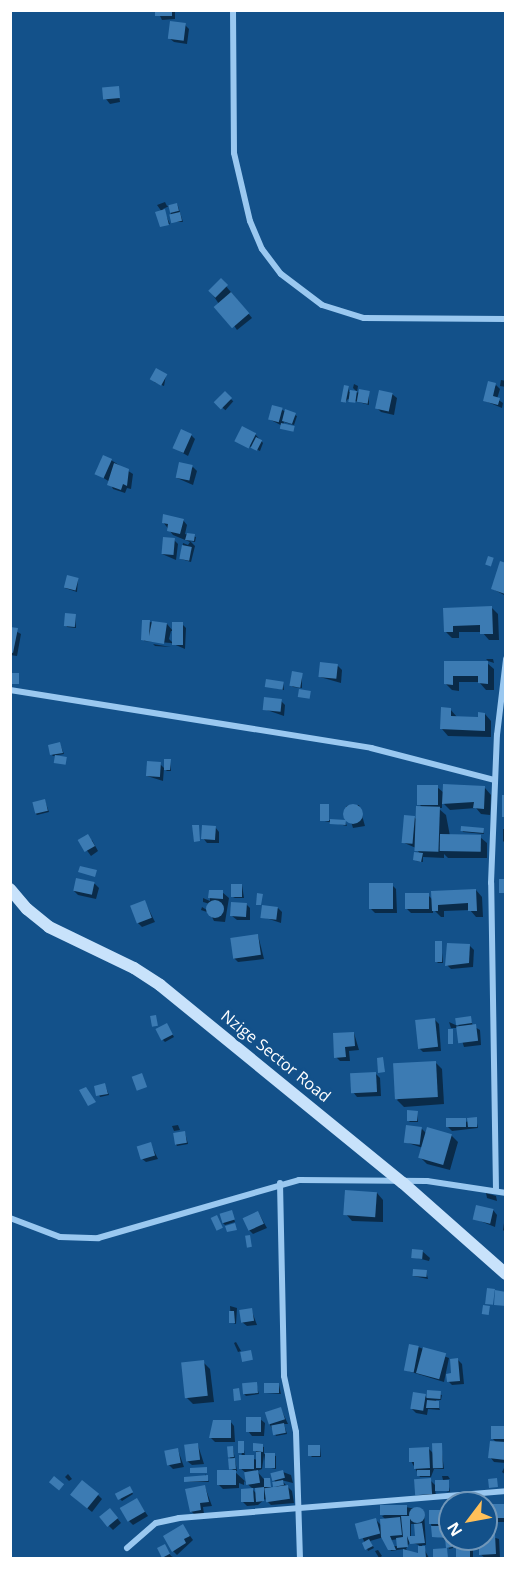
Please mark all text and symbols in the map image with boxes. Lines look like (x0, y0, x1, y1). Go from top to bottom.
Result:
street label: Nzige Sector Road (217, 1006, 335, 1106)
north arrow (438, 1491, 498, 1551)
text: N (442, 1518, 467, 1541)

